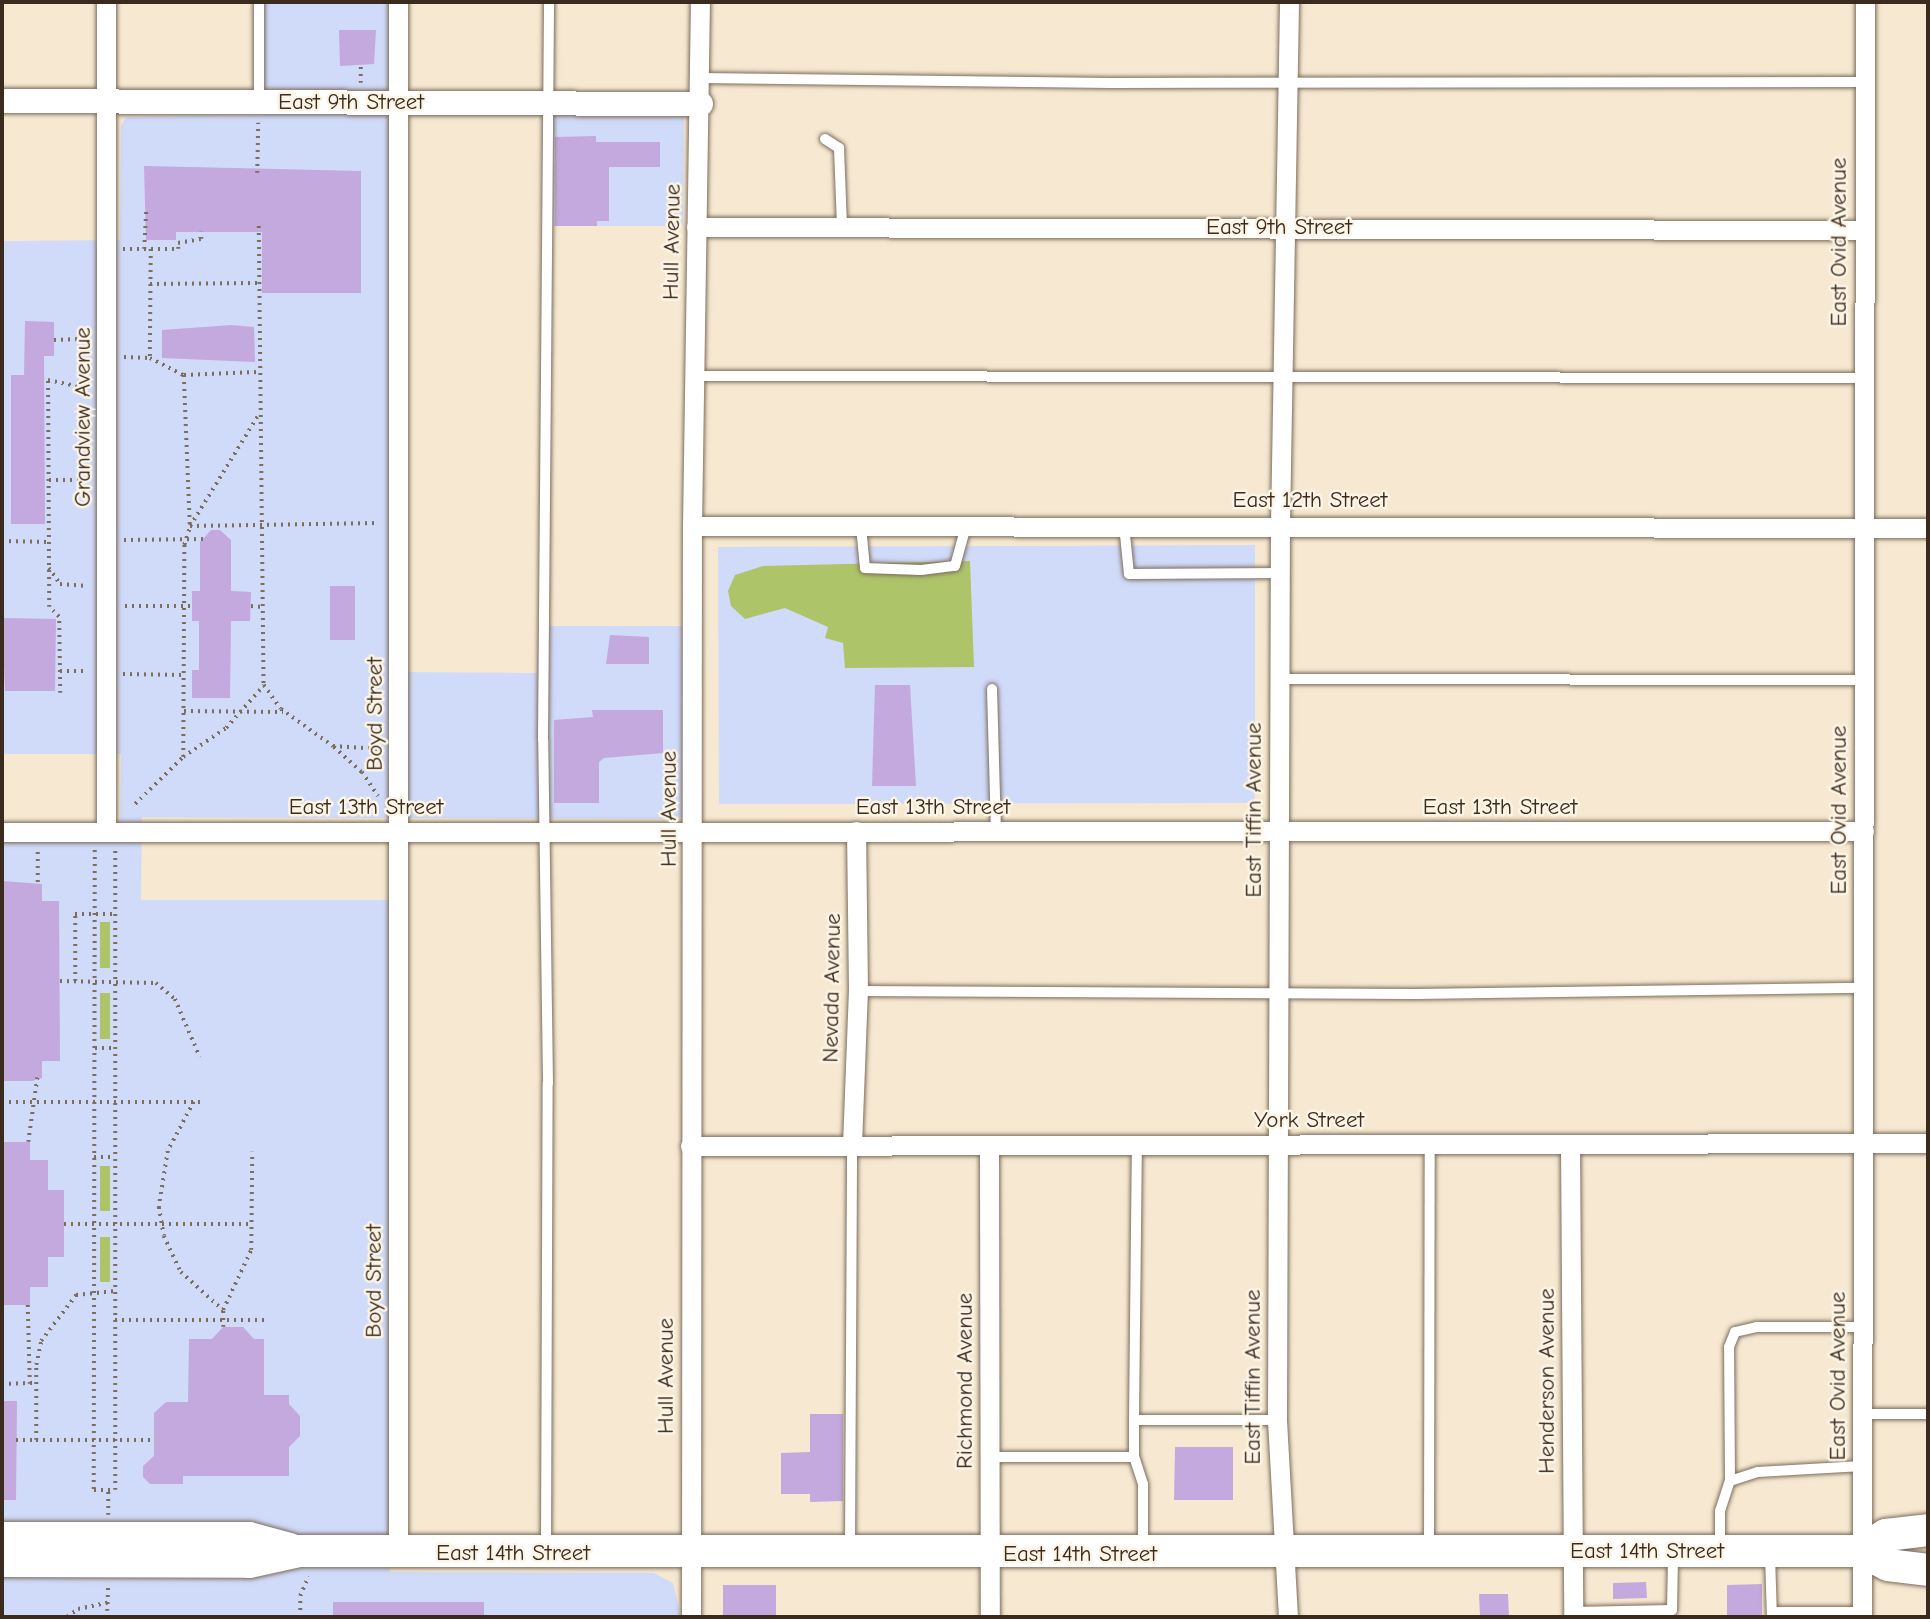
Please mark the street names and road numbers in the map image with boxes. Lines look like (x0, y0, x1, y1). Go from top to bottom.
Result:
street label: East 9th Street (278, 88, 424, 116)
street label: East Ovid Avenue (1825, 157, 1853, 327)
street label: Hull Avenue (657, 184, 687, 300)
street label: East 9th Street (1206, 213, 1352, 241)
street label: Grandview Avenue (69, 327, 97, 507)
street label: East 12th Street (1233, 486, 1387, 514)
street label: Boyd Street (361, 657, 389, 771)
street label: East Tiffin Avenue (1240, 722, 1268, 898)
street label: East Ovid Avenue (1825, 725, 1853, 895)
street label: Hull Avenue (655, 751, 683, 867)
street label: East 13th Street (289, 793, 443, 821)
street label: East 13th Street (856, 793, 1010, 821)
street label: East 13th Street (1423, 793, 1577, 821)
street label: Nevada Avenue (817, 913, 847, 1063)
street label: York Street (1254, 1106, 1364, 1134)
street label: Boyd Street (360, 1224, 388, 1338)
street label: Henderson Avenue (1533, 1288, 1561, 1474)
street label: East Tiffin Avenue (1239, 1289, 1267, 1465)
street label: East Ovid Avenue (1824, 1291, 1852, 1461)
street label: Richmond Avenue (951, 1293, 979, 1469)
street label: Hull Avenue (652, 1318, 680, 1434)
street label: East 14th Street (1570, 1537, 1724, 1565)
street label: East 14th Street (436, 1539, 590, 1567)
street label: East 14th Street (1003, 1540, 1157, 1568)

